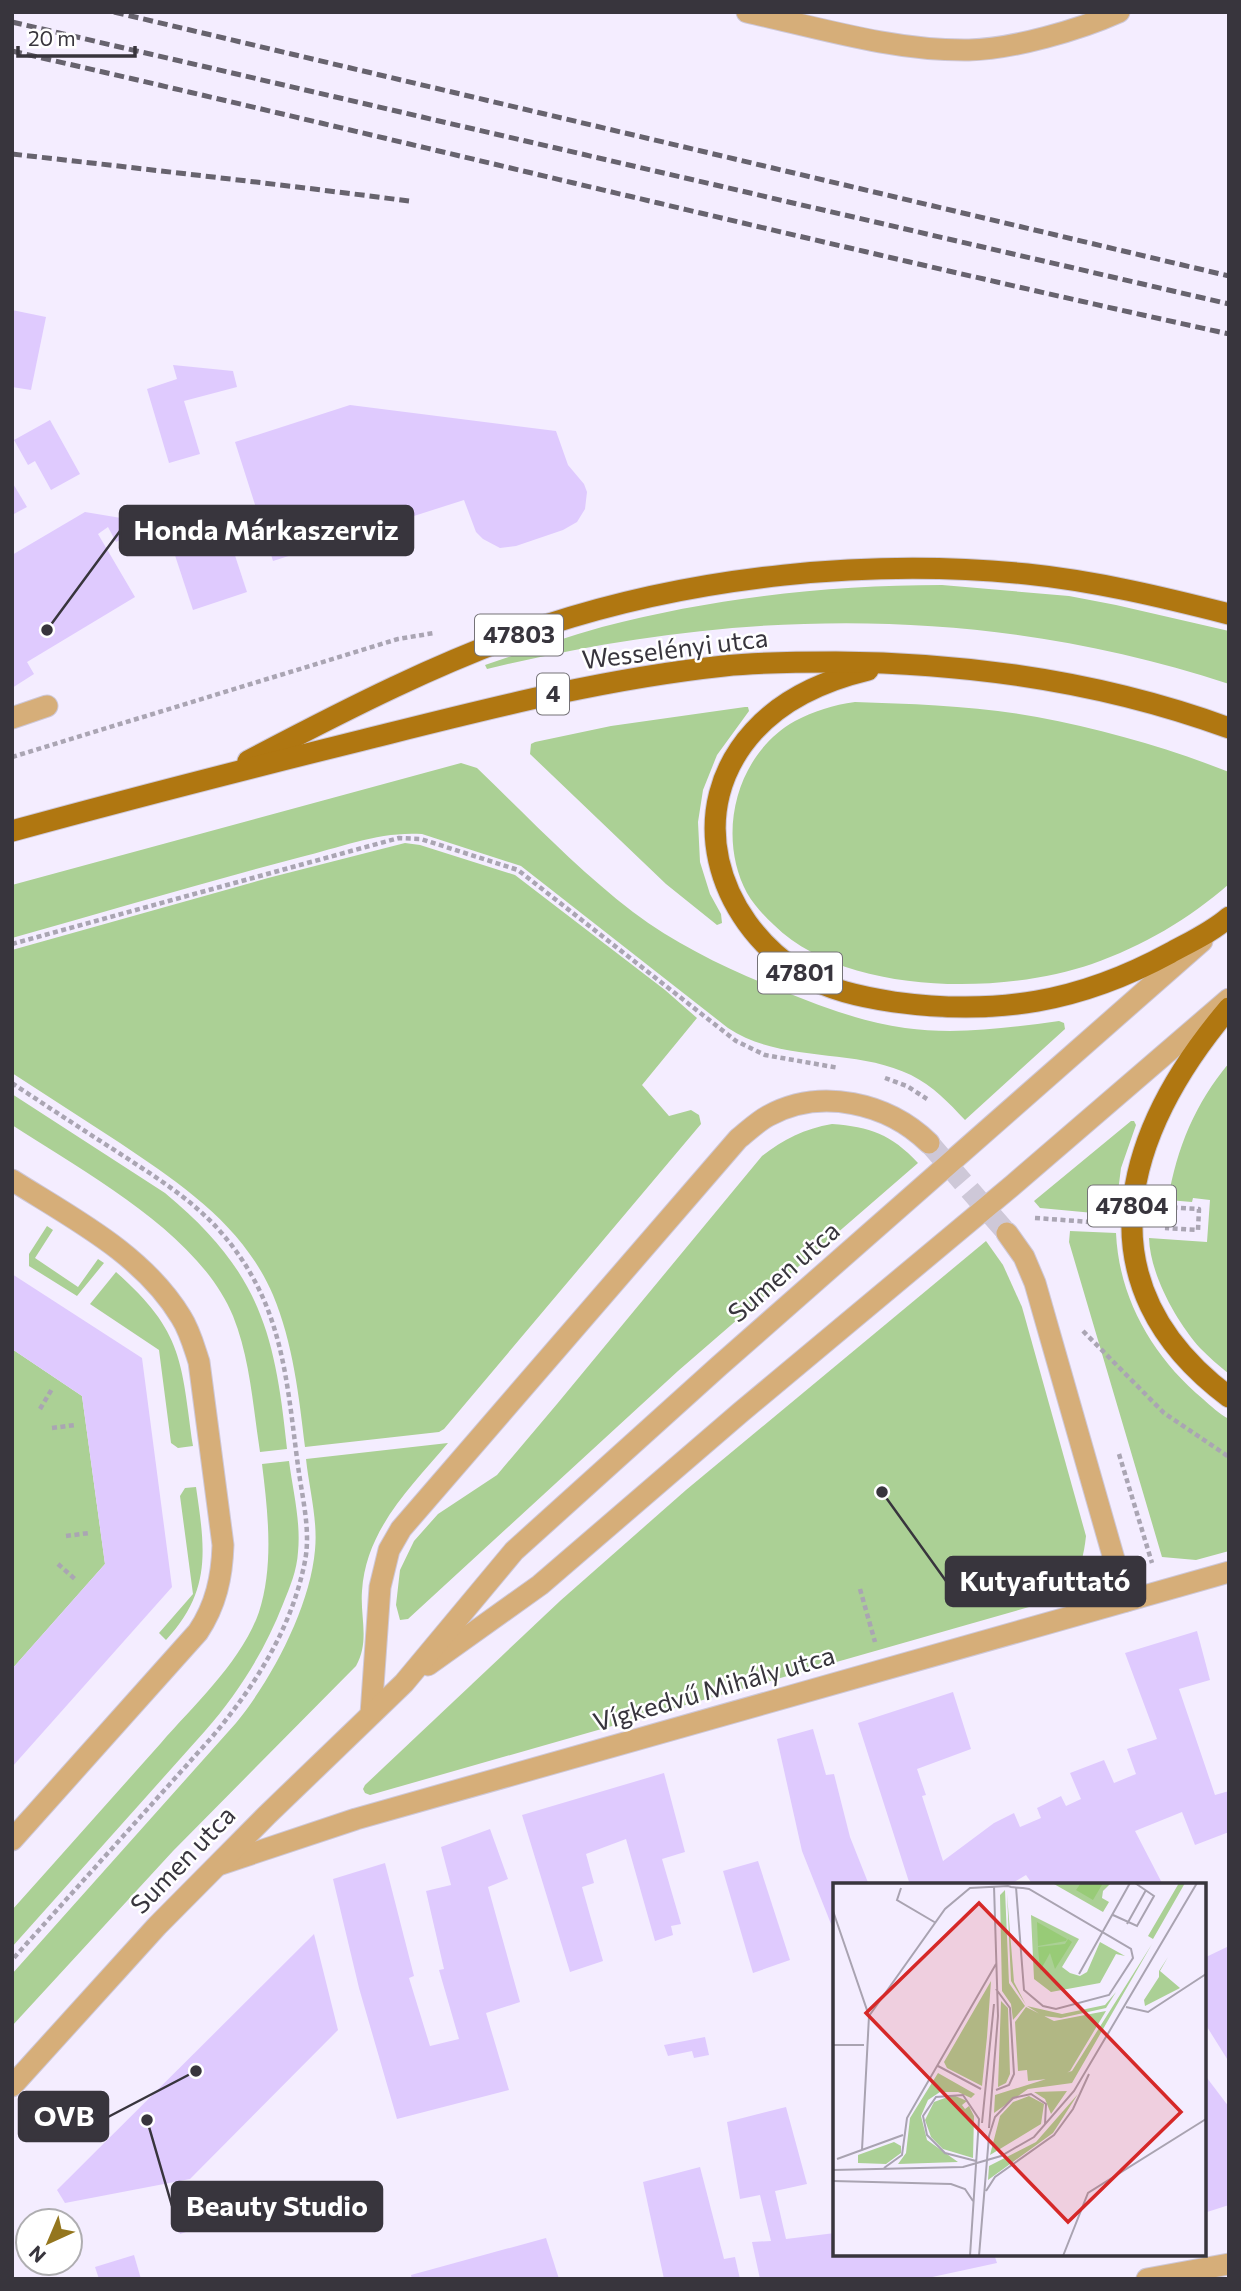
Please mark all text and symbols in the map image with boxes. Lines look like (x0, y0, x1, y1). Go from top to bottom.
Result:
scale bar (18, 14, 135, 58)
text: 20 m (28, 25, 76, 50)
callout: Honda Márkaszerviz (120, 506, 413, 555)
text: Honda Márkaszerviz (133, 512, 399, 546)
road number: 47803 (475, 614, 563, 656)
street label: Wesselényi utca (580, 621, 770, 674)
road number: 4 (537, 674, 569, 714)
road number: 47801 (758, 953, 842, 993)
road number: 47804 (1088, 1186, 1176, 1226)
street label: Sumen utca (721, 1214, 845, 1328)
callout: Kutyafuttató (946, 1557, 1145, 1606)
text: Kutyafuttató (959, 1563, 1131, 1597)
street label: Vígkedvű Mihály utca (589, 1638, 838, 1737)
street label: Sumen utca (123, 1799, 241, 1919)
inset map (833, 1883, 1206, 2256)
callout: OVB (19, 2092, 108, 2141)
text: OVB (34, 2098, 94, 2132)
callout: Beauty Studio (172, 2182, 382, 2231)
text: Beauty Studio (186, 2188, 368, 2222)
north arrow (14, 2207, 84, 2277)
text: N (24, 2241, 50, 2268)

